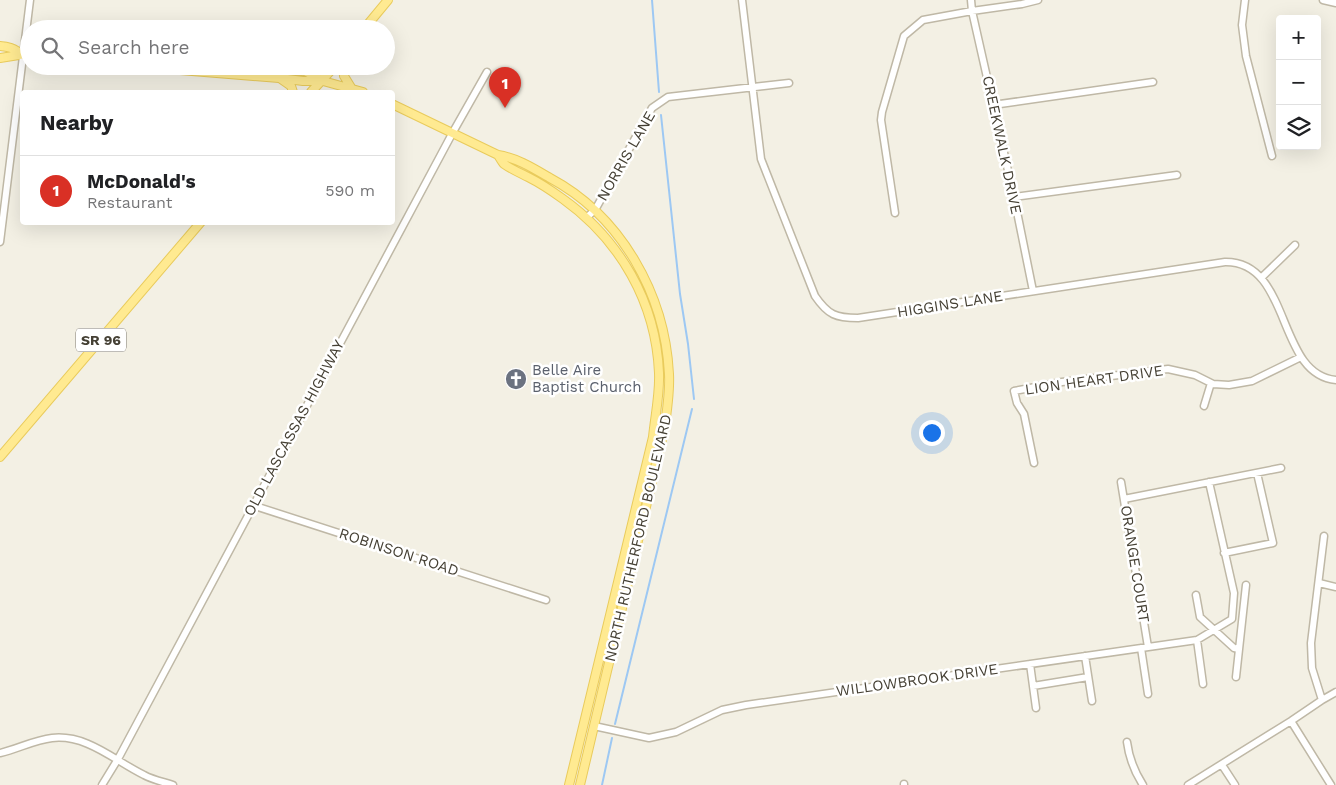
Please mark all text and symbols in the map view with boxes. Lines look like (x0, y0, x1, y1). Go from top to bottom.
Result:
map controls (1276, 15, 1321, 150)
button: + (1276, 15, 1321, 60)
search box (20, 20, 395, 75)
icon: search (38, 34, 66, 62)
text: Search here (78, 36, 189, 59)
button: − (1276, 60, 1321, 105)
pin: 1 (489, 67, 521, 108)
street label: CREEKWALK DRIVE (979, 74, 1025, 216)
button: layers (1276, 105, 1321, 150)
street label: NORRIS LANE (593, 108, 659, 204)
text: Nearby (40, 110, 113, 135)
text: McDonald's (87, 170, 196, 193)
text: 1 (53, 181, 59, 200)
text: 590 m (325, 181, 375, 200)
text: Restaurant (87, 193, 173, 212)
street label: HIGGINS LANE (896, 287, 1004, 321)
road number: SR 96 (76, 328, 126, 352)
street label: OLD LASCASSAS HIGHWAY (240, 337, 348, 519)
place label: Belle Aire Baptist Church (532, 361, 642, 396)
street label: LION HEART DRIVE (1024, 361, 1164, 399)
church icon: Belle Aire Baptist Church (504, 367, 528, 391)
street label: NORTH RUTHERFORD BOULEVARD (601, 413, 675, 663)
your location (919, 420, 945, 446)
street label: ORANGE COURT (1117, 504, 1153, 624)
street label: ROBINSON ROAD (337, 524, 461, 580)
street label: WILLOWBROOK DRIVE (835, 660, 999, 700)

